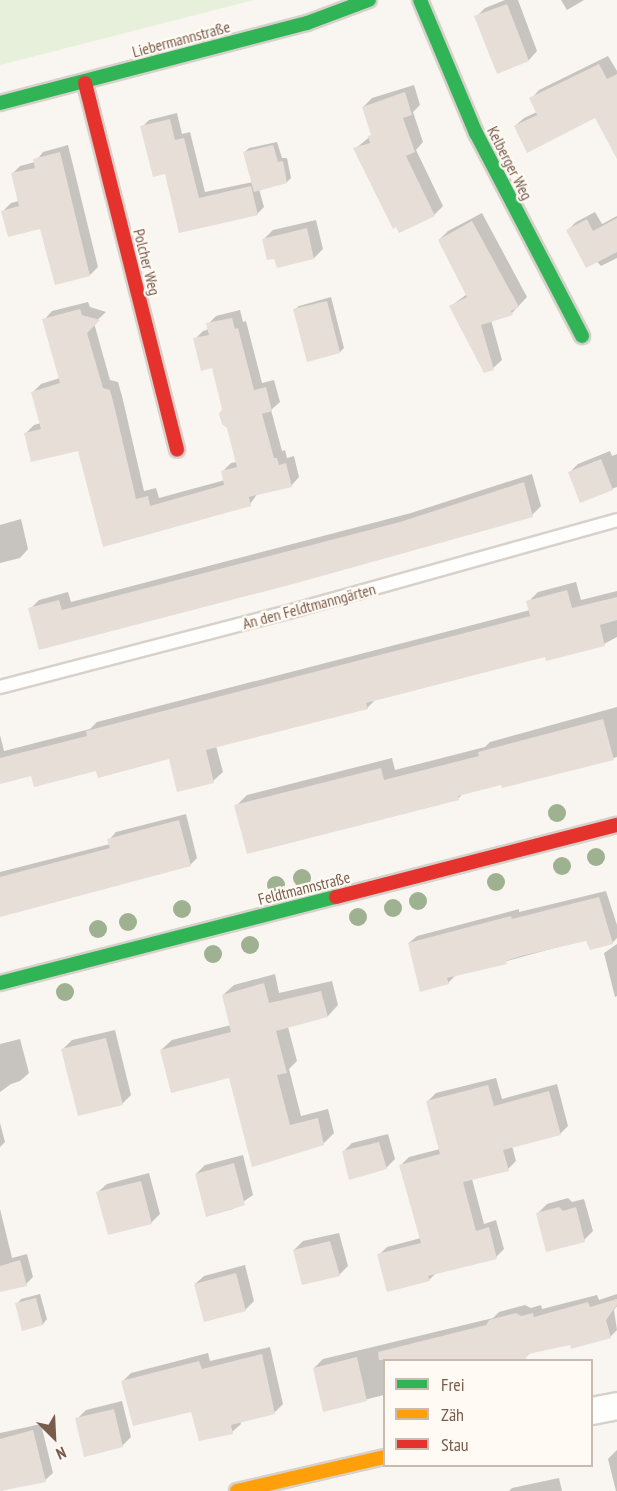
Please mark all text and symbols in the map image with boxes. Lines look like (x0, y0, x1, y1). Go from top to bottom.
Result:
street label: Liebermannstraße (130, 17, 232, 61)
street label: Kelberger Weg (483, 123, 537, 203)
street label: Polcher Weg (129, 227, 165, 297)
street label: An den Feldtmanngärten (240, 579, 378, 633)
street label: Feldtmannstraße (256, 867, 352, 909)
legend (383, 1359, 593, 1467)
text: Frei (441, 1373, 465, 1396)
text: Zäh (441, 1403, 464, 1426)
north arrow (24, 1407, 84, 1467)
text: Stau (441, 1433, 469, 1456)
text: N (53, 1443, 69, 1464)

